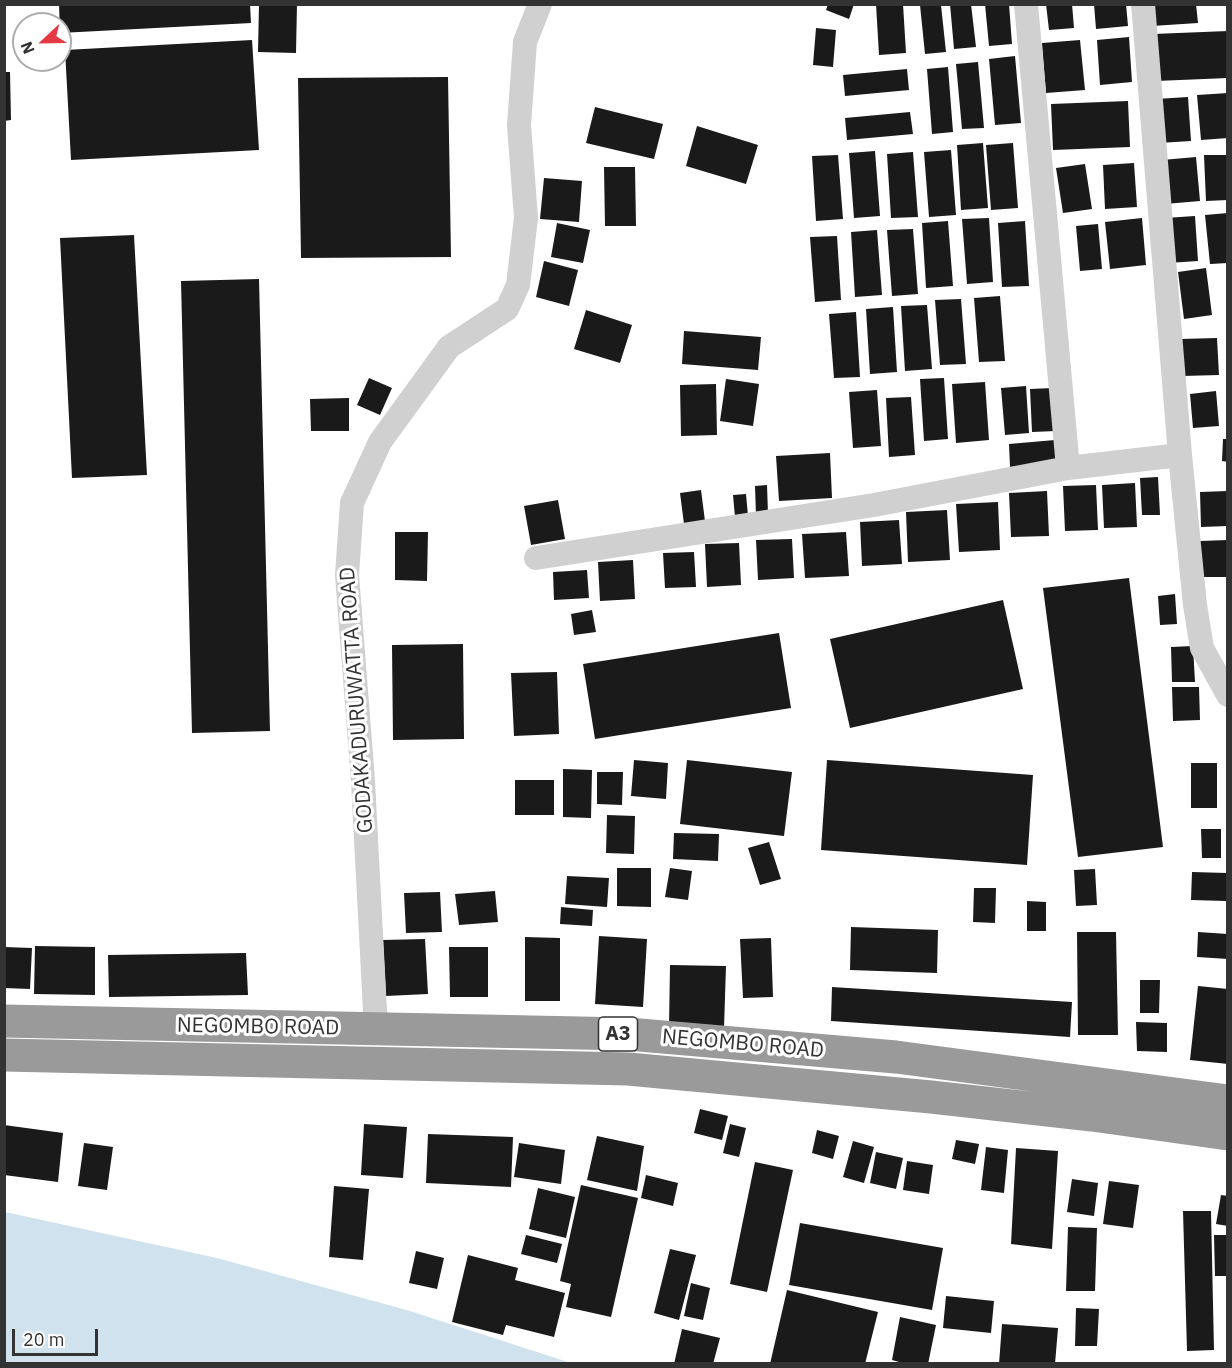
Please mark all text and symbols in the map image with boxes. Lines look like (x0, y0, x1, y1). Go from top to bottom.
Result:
north arrow (12, 12, 72, 72)
text: N (16, 39, 39, 57)
street label: GODAKADURUWATTA ROAD (335, 566, 379, 834)
street label: NEGOMBO ROAD (177, 1013, 339, 1041)
road number: A3 (598, 1017, 638, 1051)
street label: NEGOMBO ROAD (661, 1024, 825, 1064)
scale bar (15, 1317, 100, 1355)
text: 20 m (23, 1328, 65, 1351)

